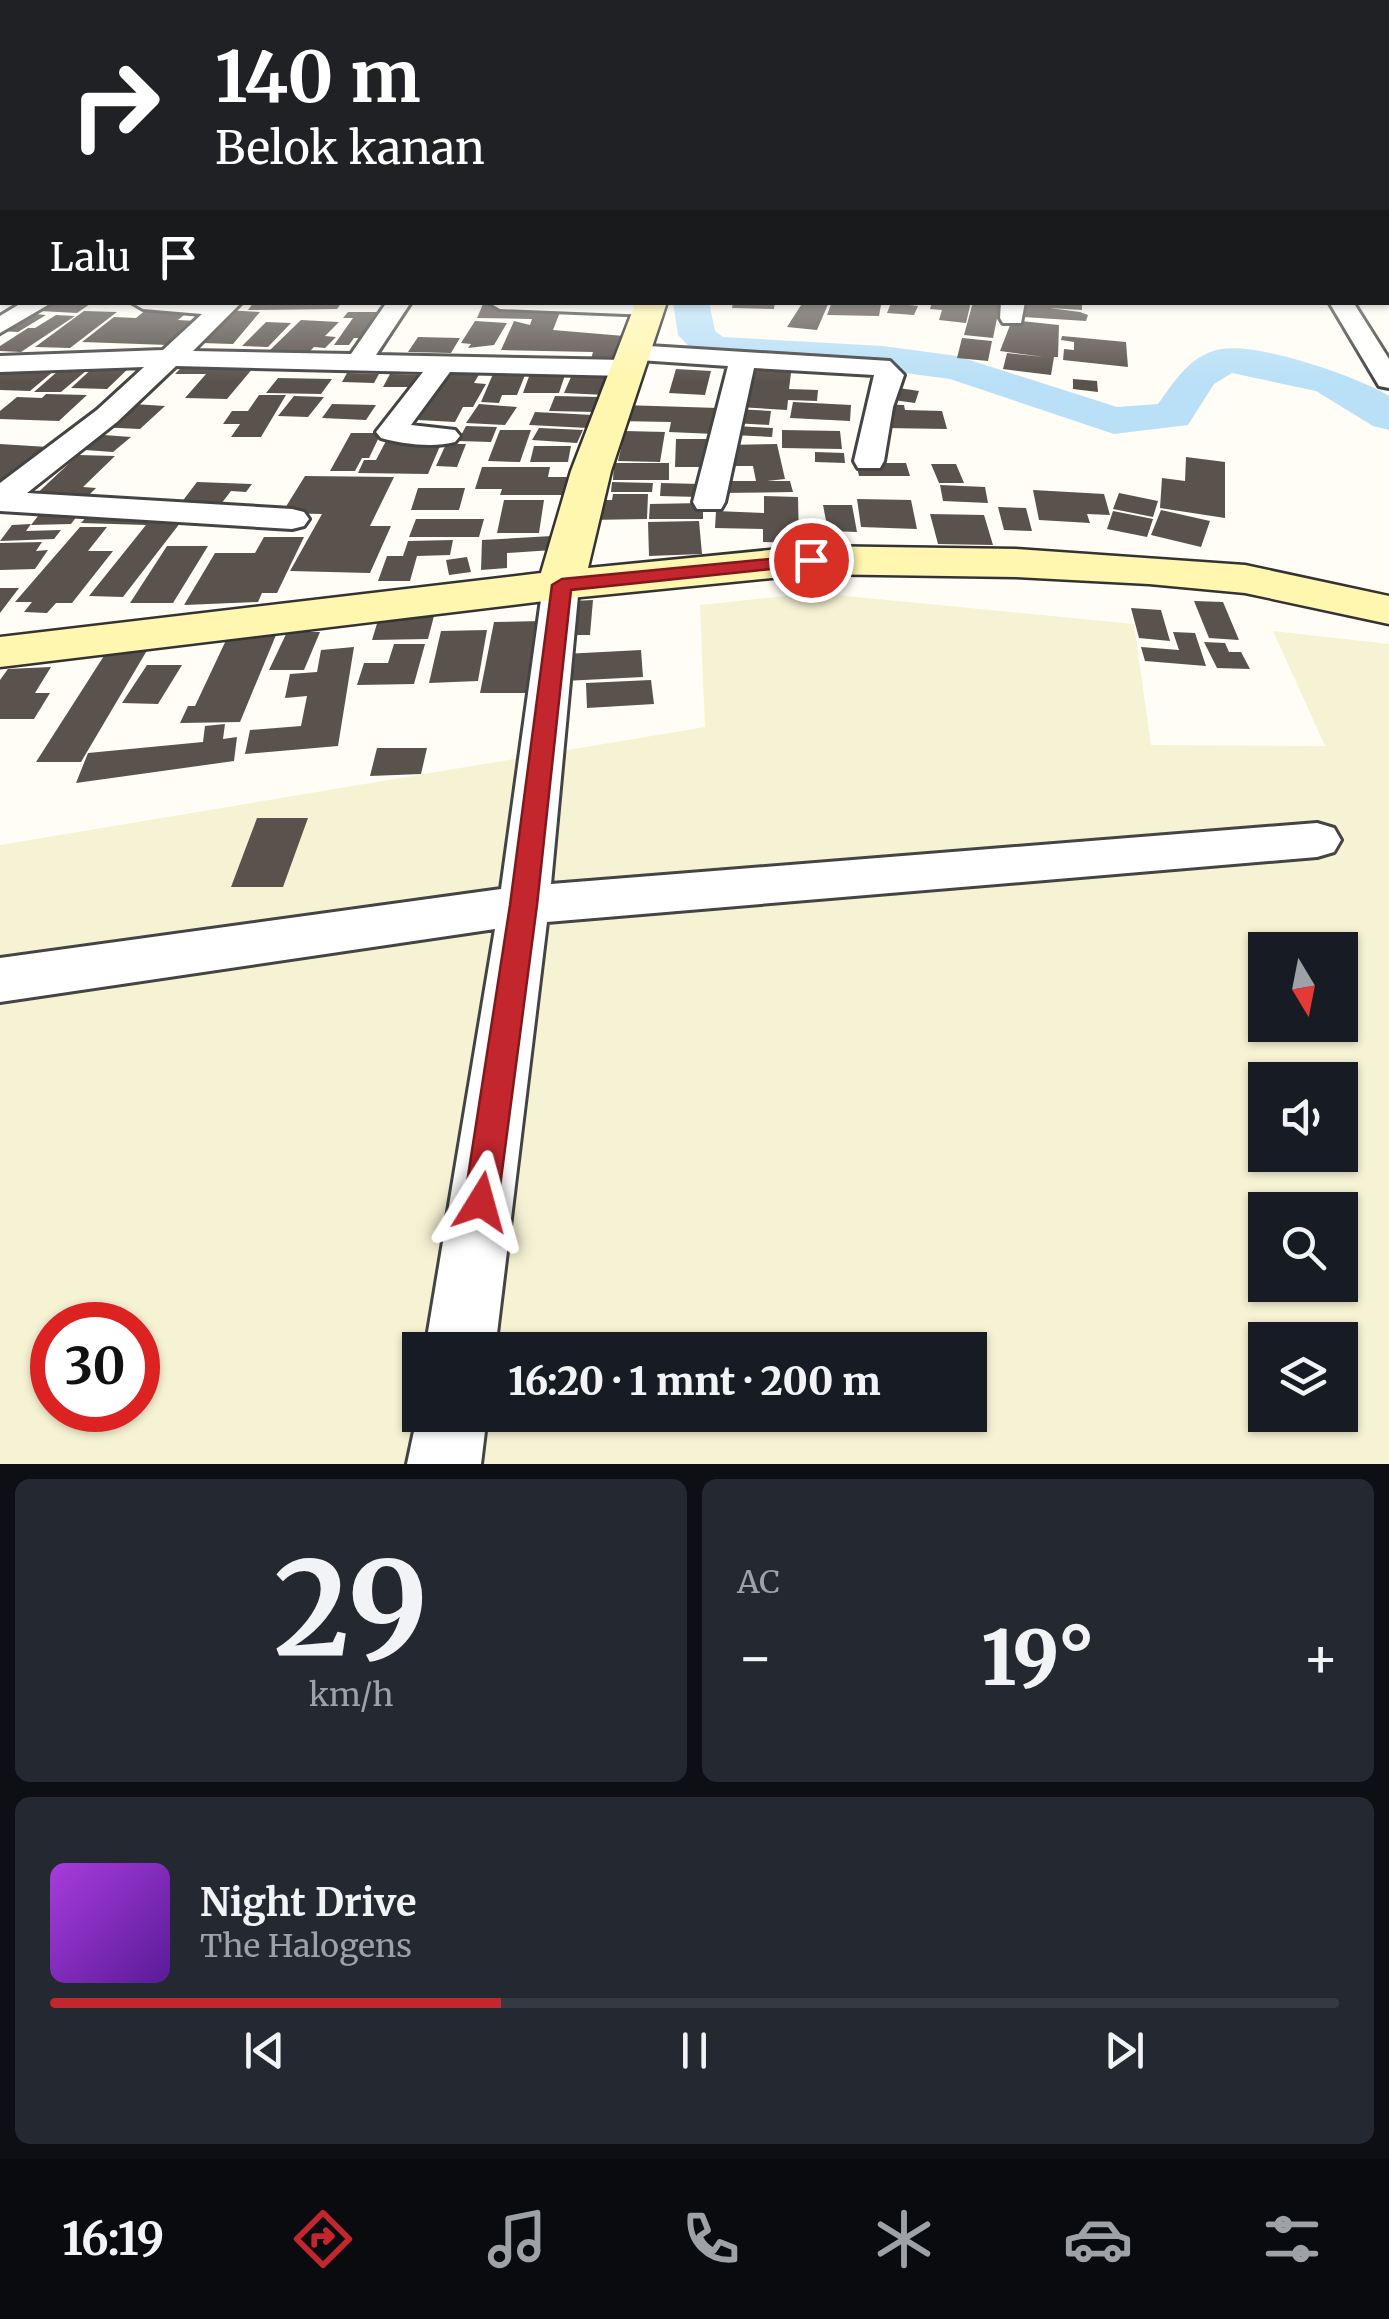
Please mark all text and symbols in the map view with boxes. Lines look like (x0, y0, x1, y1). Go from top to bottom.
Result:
text: 140 m (215, 33, 421, 121)
icon: right (50, 40, 180, 170)
text: Belok kanan (215, 120, 485, 176)
icon: arrive (151, 230, 206, 285)
text: Lalu (50, 234, 131, 281)
pin (769, 518, 854, 603)
icon: arrive (784, 533, 839, 588)
north arrow (1248, 932, 1358, 1042)
map controls (1248, 932, 1358, 1432)
button: sound (1248, 1062, 1358, 1172)
position arrow (429, 1150, 533, 1254)
button: search (1248, 1192, 1358, 1302)
speed limit sign: 30 (30, 1302, 160, 1432)
button: layers (1248, 1322, 1358, 1432)
text: 16:20 · 1 mnt · 200 m (508, 1358, 881, 1405)
text: 29 (274, 1528, 428, 1691)
text: AC (737, 1562, 780, 1602)
text: 19° (981, 1611, 1095, 1705)
text: − (737, 1623, 774, 1692)
text: + (1302, 1623, 1339, 1692)
text: km/h (309, 1675, 393, 1715)
text: Night Drive (200, 1879, 417, 1926)
text: The Halogens (200, 1926, 412, 1966)
icon: previous (237, 2023, 292, 2078)
icon: pause (667, 2023, 722, 2078)
icon: next (1097, 2023, 1152, 2078)
icon: directions (288, 2204, 358, 2274)
icon: music (482, 2204, 552, 2274)
icon: phone (676, 2204, 746, 2274)
icon: climate (869, 2204, 939, 2274)
icon: car (1063, 2204, 1133, 2274)
icon: filters (1257, 2204, 1327, 2274)
text: 16:19 (62, 2211, 164, 2267)

